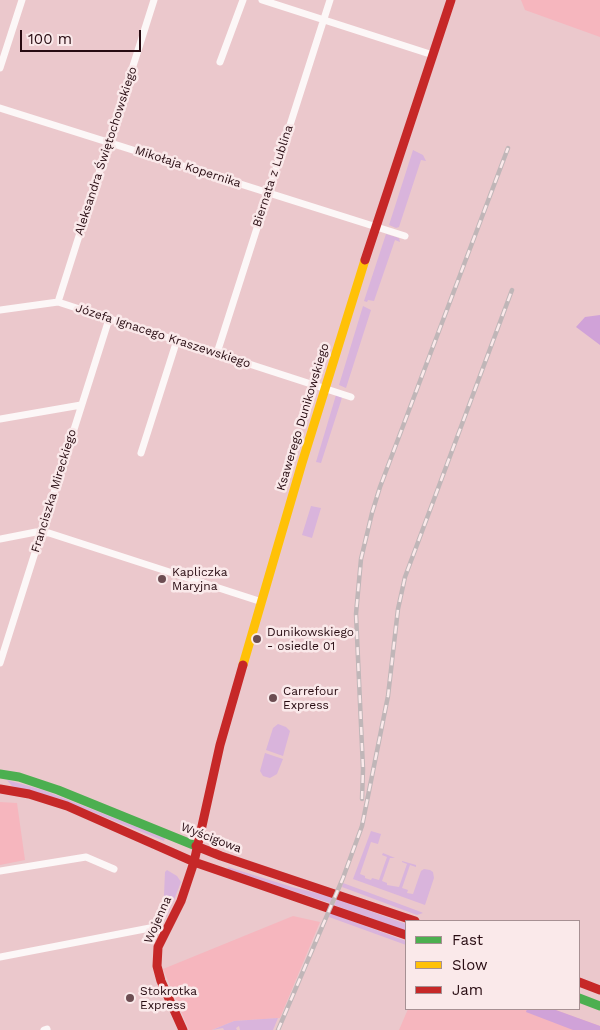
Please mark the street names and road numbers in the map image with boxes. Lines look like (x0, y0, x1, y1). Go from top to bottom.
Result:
street label: Aleksandra Świętochowskiego (72, 65, 140, 237)
street label: Biernata z Lublina (250, 123, 296, 229)
street label: Mikołaja Kopernika (133, 143, 243, 191)
street label: Józefa Ignacego Kraszewskiego (74, 301, 252, 371)
street label: Ksawerego Dunikowskiego (274, 341, 332, 493)
street label: Franciszka Mireckiego (28, 428, 80, 554)
street label: Wyścigowa (179, 820, 243, 856)
street label: Wojenna (141, 894, 175, 946)

